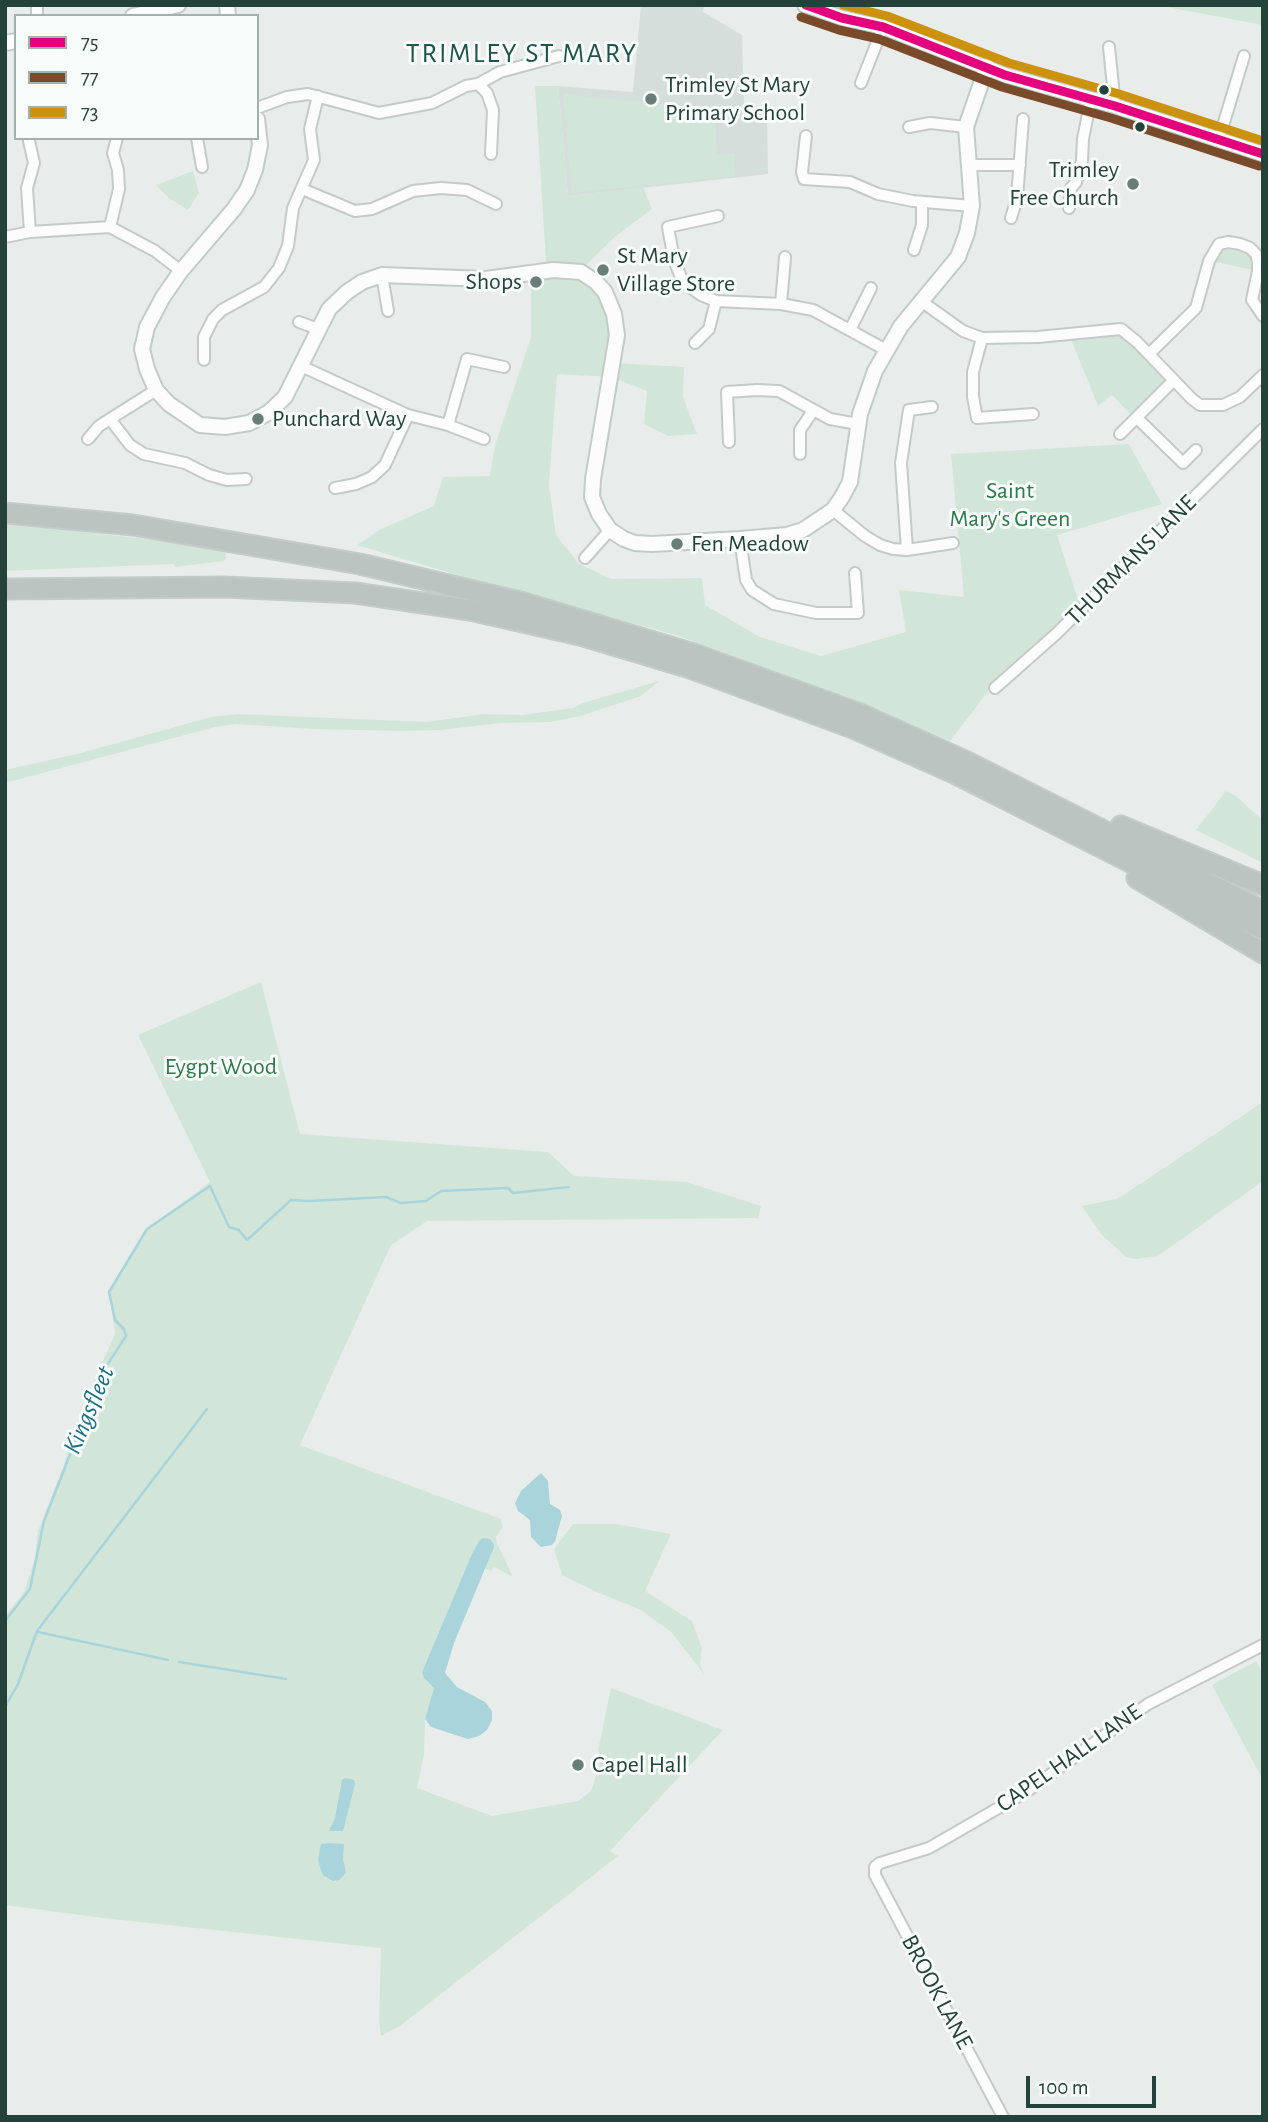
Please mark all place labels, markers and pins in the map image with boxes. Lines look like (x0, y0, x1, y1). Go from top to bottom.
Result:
place label: Trimley St Mary Primary School (665, 71, 810, 127)
unlabelled marker (1097, 83, 1111, 97)
marker: Trimley St Mary Primary School (643, 91, 659, 107)
unlabelled marker (1133, 120, 1147, 134)
place label: Trimley Free Church (1009, 156, 1119, 212)
marker: Trimley Free Church (1125, 176, 1141, 192)
place label: St Mary Village Store (617, 242, 735, 298)
marker: St Mary Village Store (595, 262, 611, 278)
place label: Shops (466, 268, 522, 296)
marker: Shops (528, 274, 544, 290)
place label: Punchard Way (272, 405, 406, 433)
marker: Punchard Way (250, 411, 266, 427)
place label: Fen Meadow (691, 530, 809, 558)
marker: Fen Meadow (669, 536, 685, 552)
place label: Capel Hall (592, 1751, 688, 1779)
marker: Capel Hall (570, 1757, 586, 1773)

